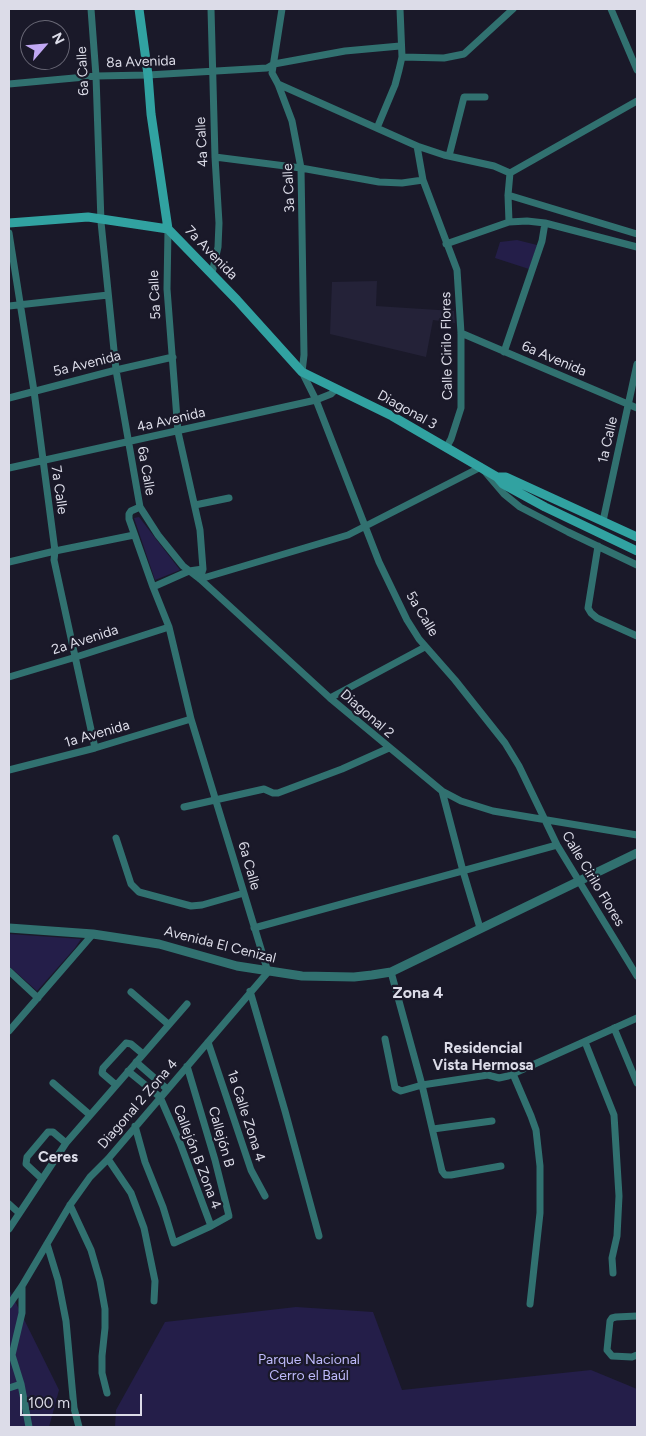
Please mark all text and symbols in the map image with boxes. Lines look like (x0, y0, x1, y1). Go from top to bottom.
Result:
north arrow (20, 20, 70, 70)
text: N (48, 30, 68, 47)
street label: 6a Calle (73, 46, 93, 96)
street label: 8a Avenida (106, 52, 176, 72)
street label: 4a Calle (192, 116, 212, 168)
street label: 3a Calle (279, 163, 299, 213)
street label: 7a Avenida (181, 222, 241, 284)
street label: 5a Calle (145, 270, 165, 320)
street label: Calle Cirilo Flores (438, 292, 456, 400)
street label: 6a Avenida (519, 338, 589, 380)
street label: 5a Avenida (51, 347, 123, 381)
street label: Diagonal 3 (374, 387, 440, 433)
street label: 4a Avenida (135, 404, 207, 436)
street label: 1a Calle (594, 415, 622, 465)
street label: 6a Calle (133, 445, 159, 497)
street label: 7a Calle (47, 464, 71, 516)
street label: 5a Calle (402, 588, 442, 640)
street label: 2a Avenida (50, 621, 120, 659)
street label: Diagonal 2 (337, 686, 397, 742)
street label: 1a Avenida (63, 717, 131, 751)
street label: Calle Cirilo Flores (558, 828, 628, 930)
street label: 6a Calle (234, 840, 264, 892)
street label: Avenida El Cenizal (162, 923, 278, 967)
district label: Zona 4 (393, 983, 443, 1003)
district label: Residencial Vista Hermosa (432, 1040, 534, 1075)
street label: Diagonal 2 Zona 4 (94, 1056, 182, 1152)
street label: 1a Calle Zona 4 (223, 1068, 269, 1164)
street label: Callejón B Zona 4 (169, 1102, 225, 1212)
street label: Callejón B (204, 1105, 238, 1169)
district label: Ceres (38, 1149, 78, 1167)
park label: Parque Nacional Cerro el Baúl (258, 1352, 360, 1384)
scale bar (22, 1384, 145, 1416)
text: 100 m (28, 1394, 70, 1412)

